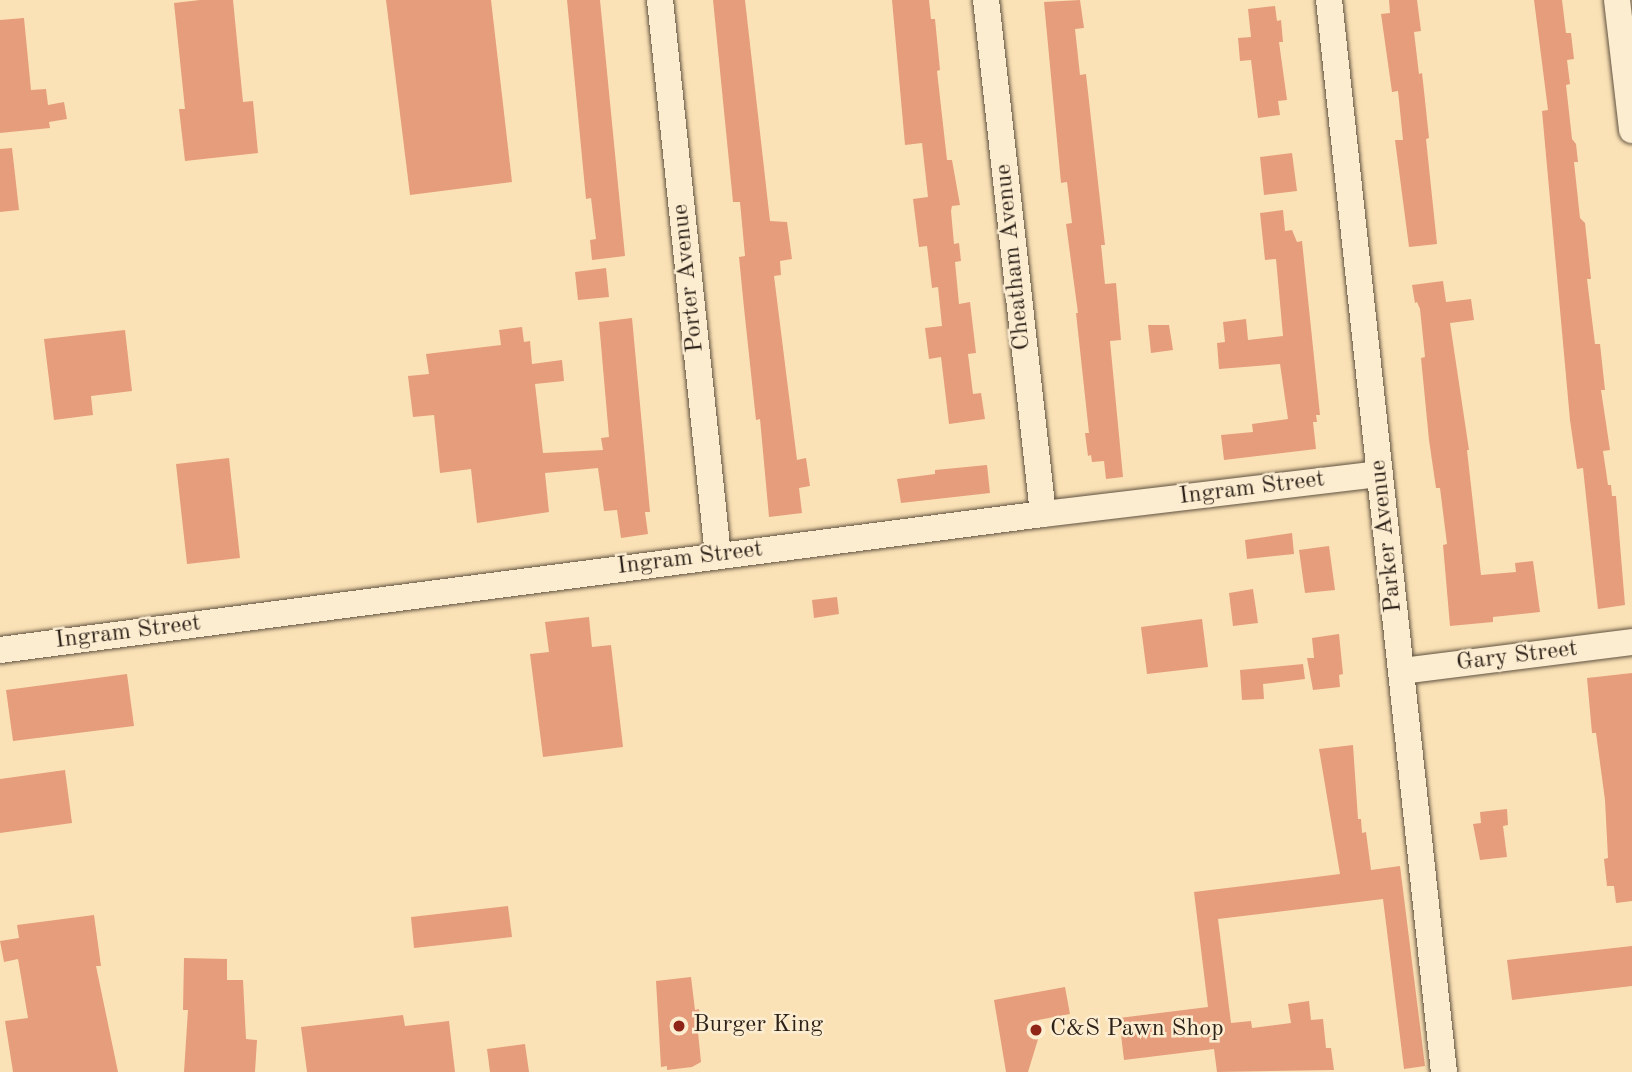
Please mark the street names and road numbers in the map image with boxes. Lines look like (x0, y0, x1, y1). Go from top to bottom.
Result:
street label: Cheatham Avenue (990, 162, 1038, 352)
street label: Porter Avenue (667, 202, 711, 354)
street label: Parker Avenue (1365, 458, 1409, 614)
street label: Ingram Street (1178, 466, 1326, 512)
street label: Ingram Street (616, 536, 764, 582)
street label: Ingram Street (54, 610, 202, 656)
street label: Gary Street (1455, 635, 1579, 679)

